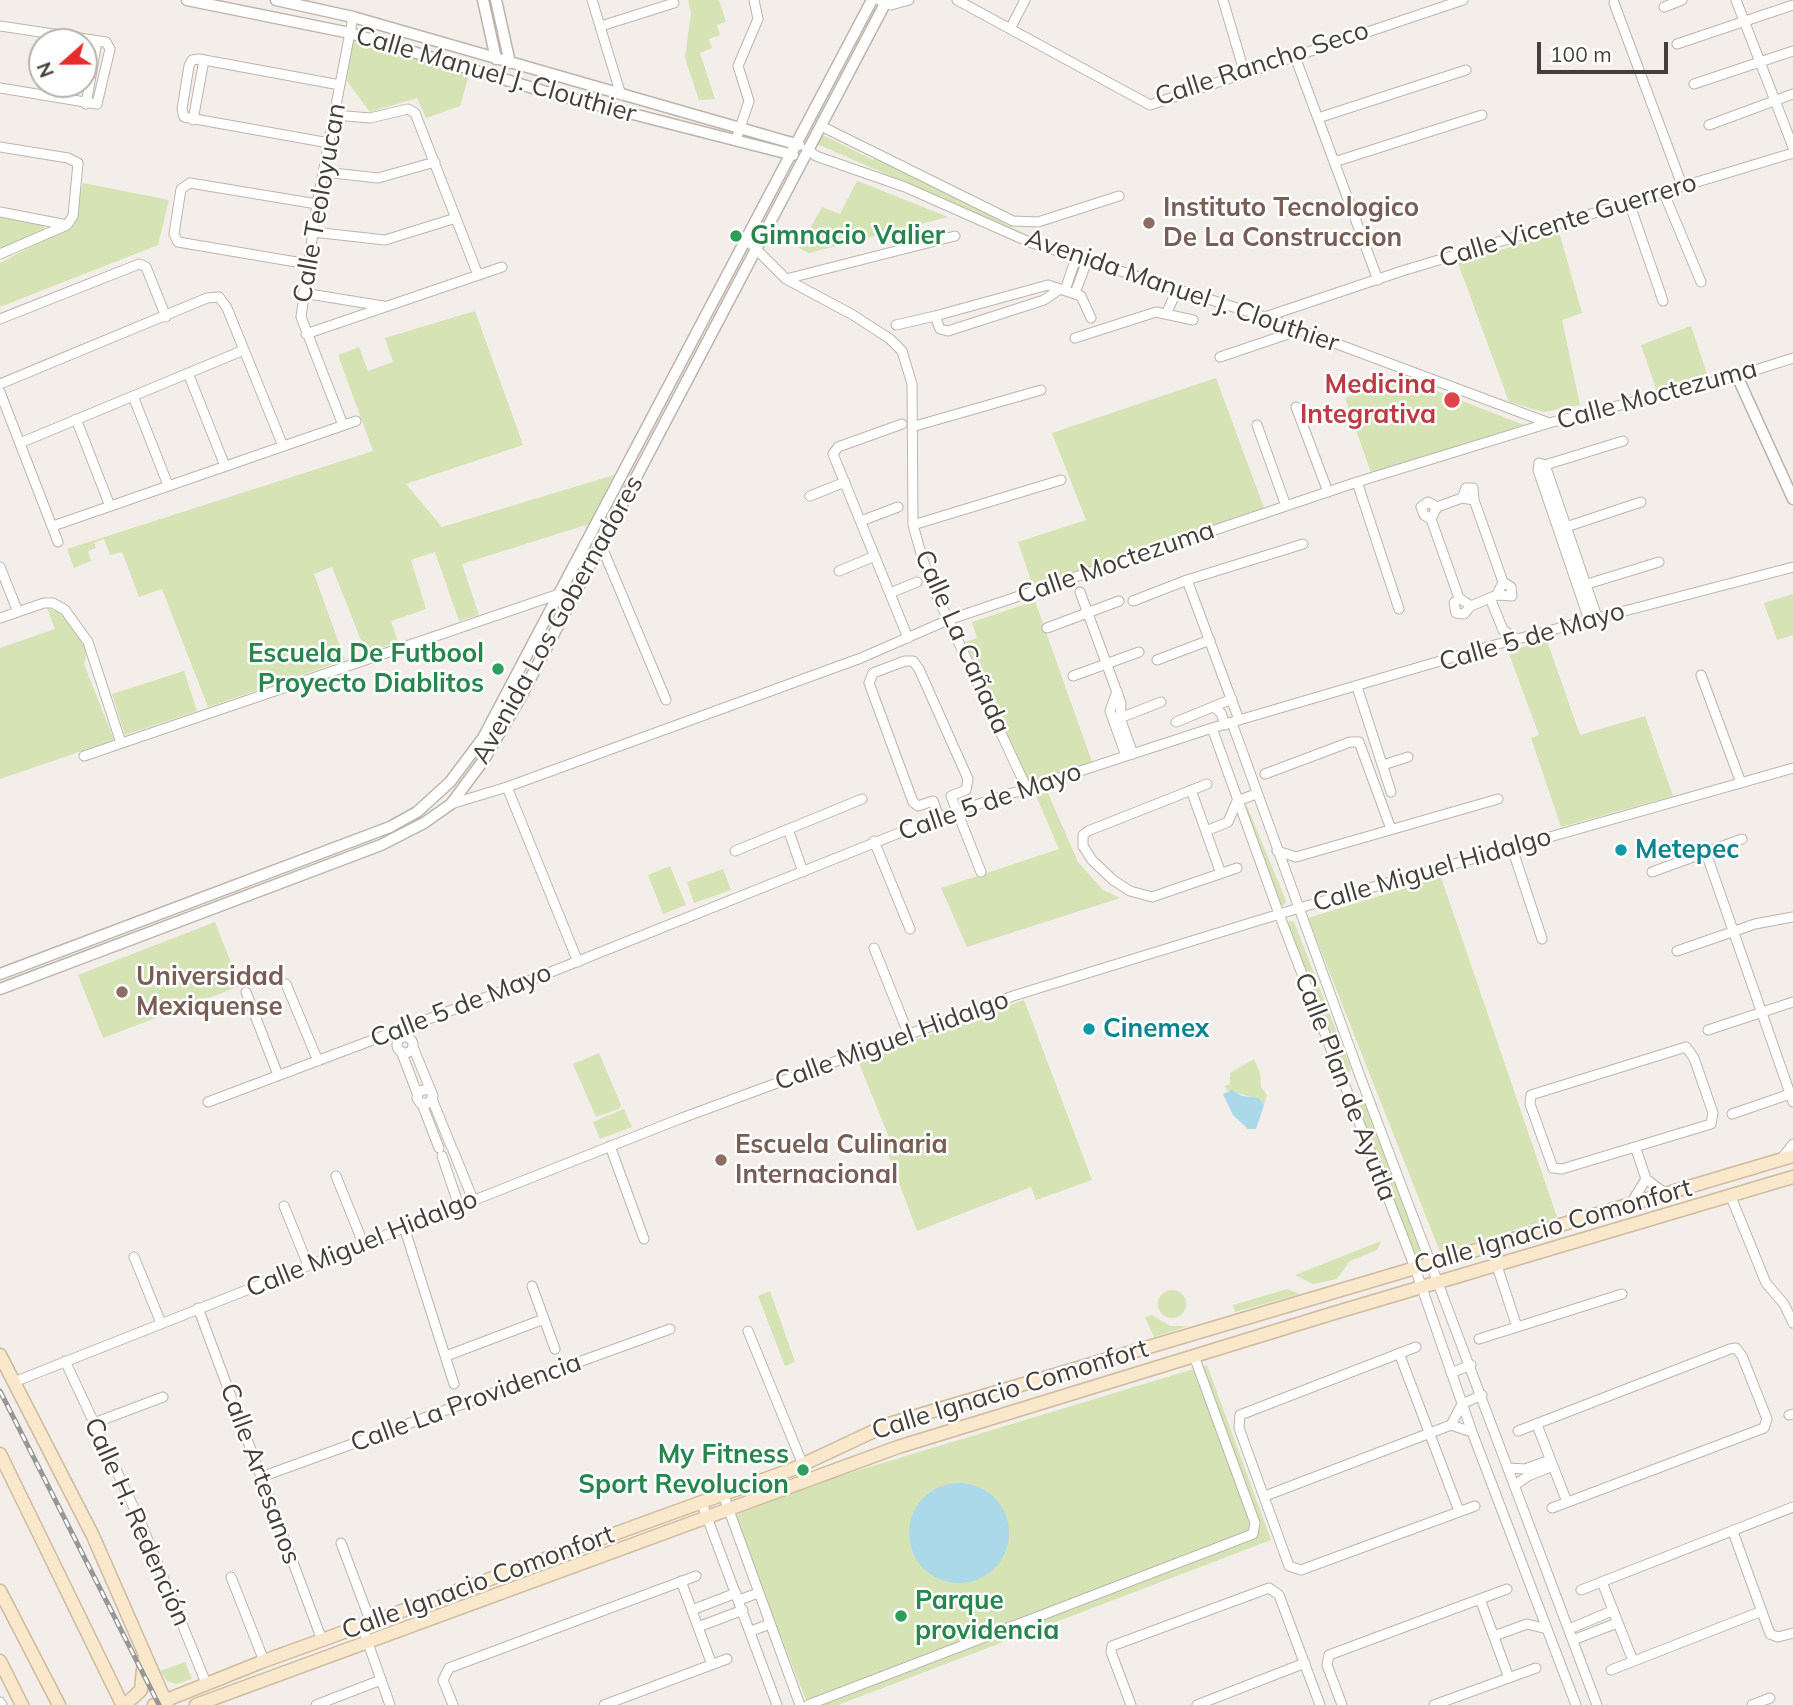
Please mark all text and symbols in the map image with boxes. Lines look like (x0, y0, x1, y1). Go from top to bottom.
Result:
street label: Calle Rancho Seco (1151, 15, 1373, 113)
street label: Calle Manuel J. Clouthier (352, 20, 640, 130)
north arrow (28, 28, 98, 98)
scale bar (1541, 28, 1672, 72)
text: 100 m (1550, 41, 1612, 67)
text: N (31, 59, 59, 81)
street label: Calle Teoloyucan (287, 101, 353, 305)
street label: Calle Vicente Guerrero (1435, 167, 1701, 275)
place label: Instituto Tecnologico De La Construccion (1163, 192, 1419, 254)
marker: Instituto Tecnologico De La Construccion (1141, 215, 1157, 231)
place label: Gimnacio Valier (750, 220, 945, 252)
street label: Avenida Manuel J. Clouthier (1021, 223, 1343, 359)
marker: Gimnacio Valier (728, 228, 744, 244)
street label: Calle Moctezuma (1553, 353, 1761, 437)
place label: Medicina Integrativa (1300, 369, 1436, 430)
marker: Medicina Integrativa (1442, 390, 1462, 410)
street label: Avenida Los Gobernadores (466, 470, 650, 770)
street label: Calle Moctezuma (1013, 515, 1219, 611)
street label: Calle La Cañada (908, 545, 1016, 739)
street label: Calle 5 de Mayo (1436, 596, 1628, 678)
place label: Escuela De Futbool Proyecto Diablitos (248, 638, 484, 700)
marker: Escuela De Futbool Proyecto Diablitos (490, 661, 506, 677)
street label: Calle 5 de Mayo (894, 756, 1086, 848)
street label: Calle Miguel Hidalgo (1309, 821, 1555, 919)
place label: Metepec (1635, 834, 1739, 866)
marker: Metepec (1613, 842, 1629, 858)
street label: Calle 5 de Mayo (366, 957, 556, 1055)
place label: Universidad Mexiquense (136, 961, 284, 1023)
street label: Calle Plan de Ayutla (1287, 969, 1403, 1205)
marker: Universidad Mexiquense (114, 984, 130, 1000)
street label: Calle Miguel Hidalgo (771, 984, 1013, 1098)
place label: Cinemex (1103, 1013, 1209, 1045)
marker: Cinemex (1081, 1021, 1097, 1037)
place label: Escuela Culinaria Internacional (735, 1129, 948, 1190)
marker: Escuela Culinaria Internacional (713, 1152, 729, 1168)
street label: Calle Ignacio Comonfort (1411, 1172, 1695, 1282)
street label: Calle Miguel Hidalgo (242, 1183, 482, 1305)
street label: Calle Ignacio Comonfort (868, 1333, 1152, 1447)
street label: Calle La Providencia (346, 1347, 586, 1459)
street label: Calle Artesanos (213, 1379, 307, 1569)
street label: Calle H. Redención (77, 1413, 197, 1631)
place label: My Fitness Sport Revolucion (578, 1439, 789, 1500)
marker: My Fitness Sport Revolucion (795, 1462, 811, 1478)
street label: Calle Ignacio Comonfort (338, 1519, 618, 1647)
place label: Parque providencia (915, 1585, 1059, 1646)
marker: Parque providencia (893, 1608, 909, 1624)

